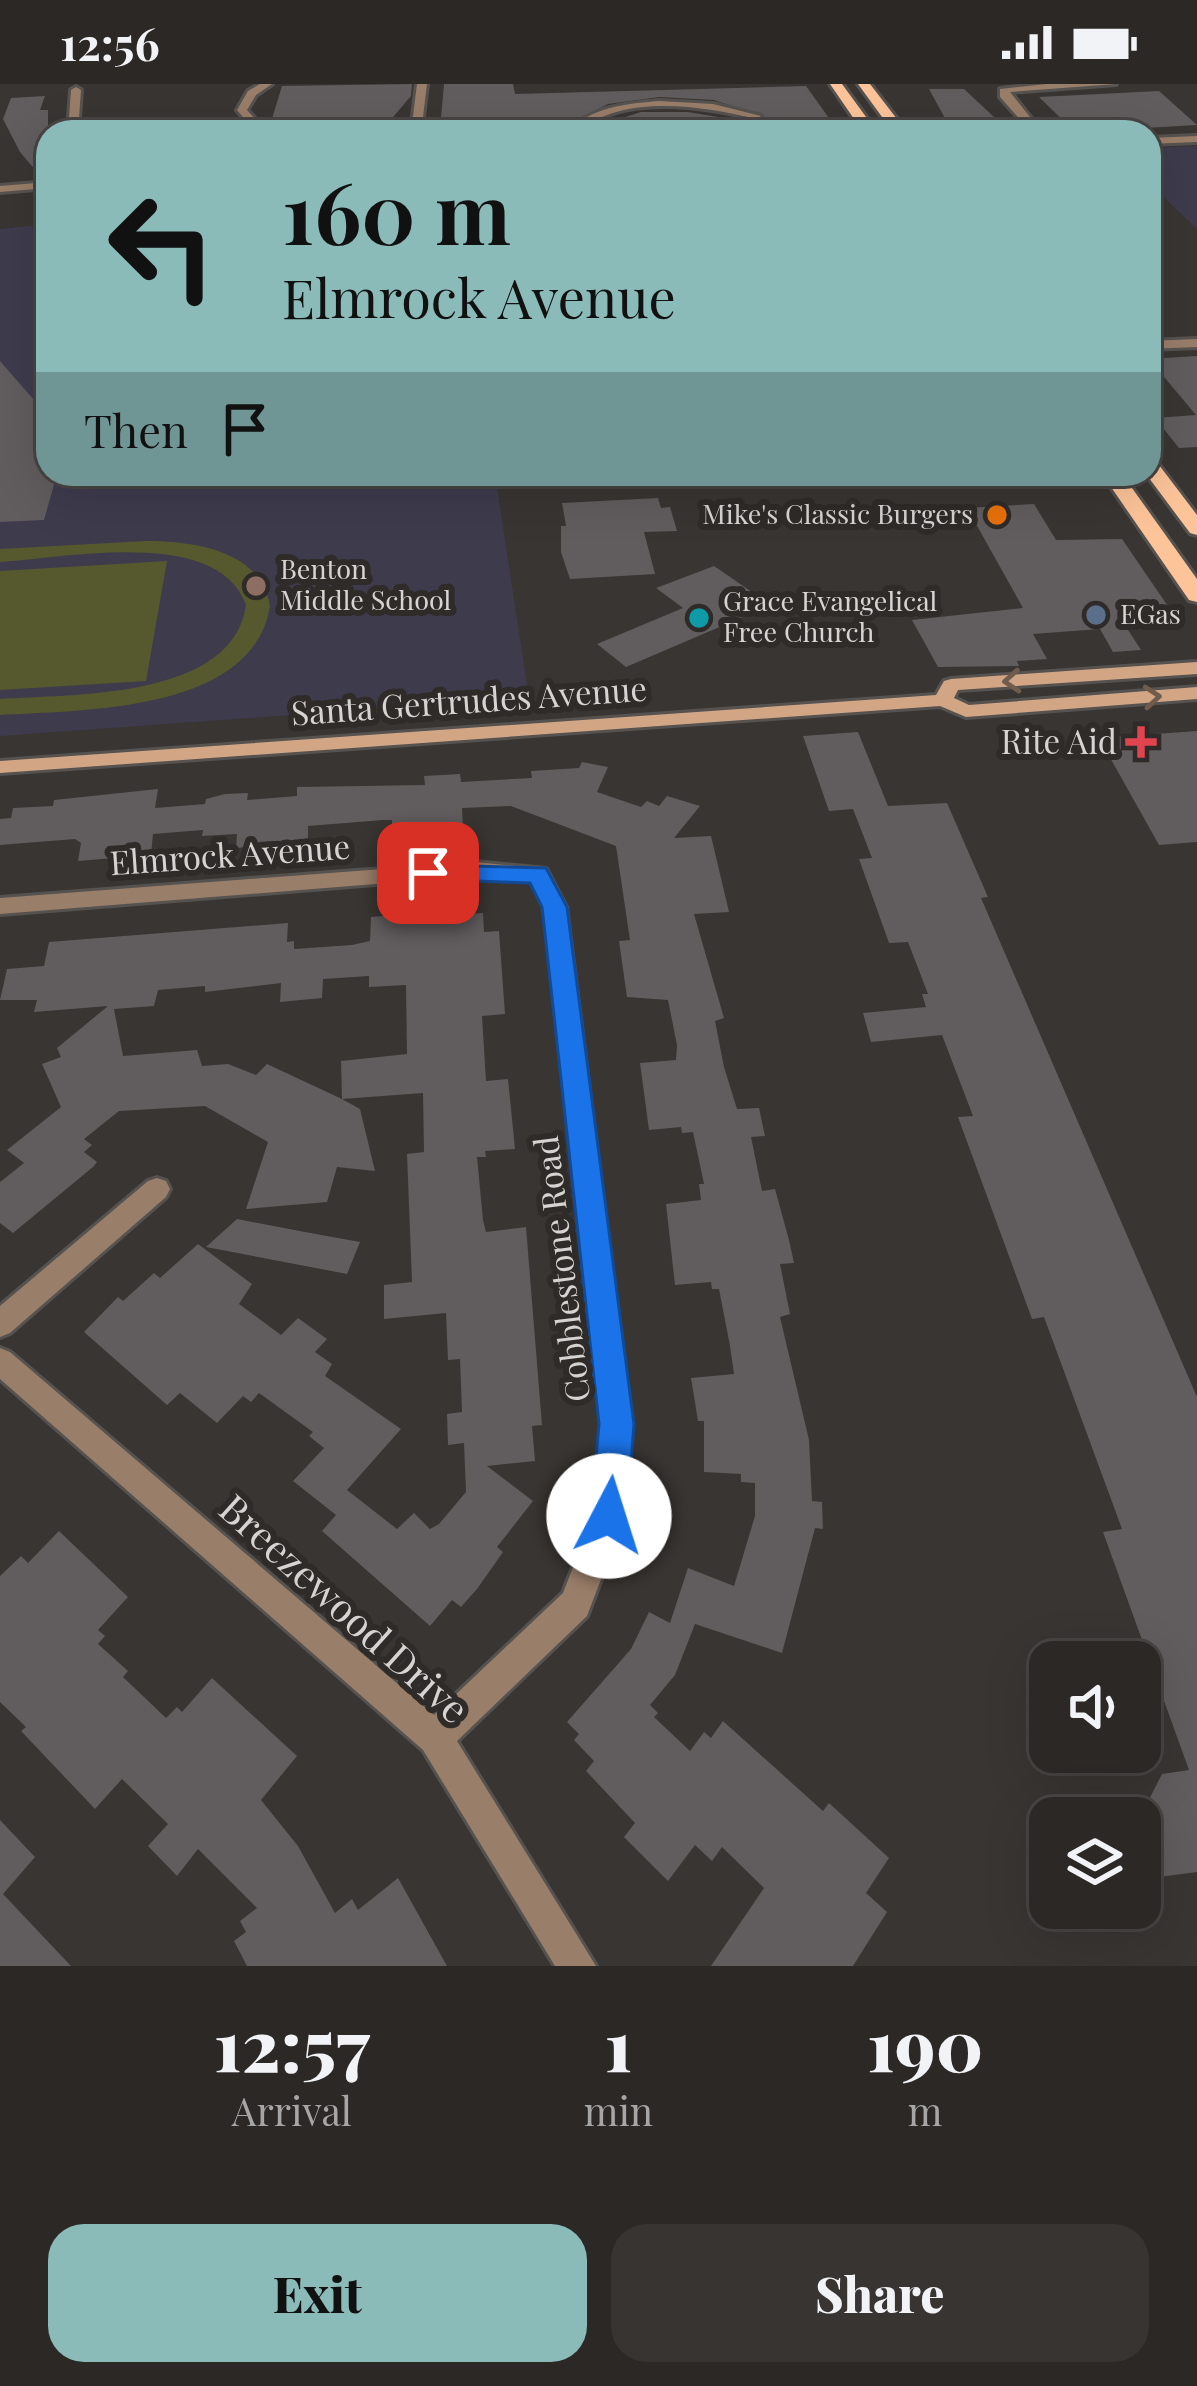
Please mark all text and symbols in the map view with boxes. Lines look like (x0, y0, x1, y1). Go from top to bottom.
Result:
text: 12:56 (60, 12, 160, 72)
text: 160 m (282, 154, 511, 266)
icon: left (84, 168, 240, 324)
text: Elmrock Avenue (282, 261, 676, 333)
icon: arrive (212, 396, 278, 462)
text: Then (84, 399, 188, 459)
place label: Mike's Classic Burgers (702, 495, 973, 531)
marker: Mike's Classic Burgers (984, 502, 1010, 528)
place label: Benton Middle School (280, 550, 452, 617)
marker: Benton Middle School (243, 573, 269, 599)
place label: Grace Evangelical Free Church (723, 582, 938, 649)
place label: EGas (1120, 595, 1181, 631)
marker: EGas (1083, 602, 1109, 628)
marker: Grace Evangelical Free Church (686, 605, 712, 631)
street label: Santa Gertrudes Avenue (289, 665, 648, 733)
one-way arrow (1002, 667, 1021, 693)
one-way arrow (1143, 685, 1162, 710)
place label: Rite Aid (1001, 718, 1117, 762)
marker: Rite Aid (1128, 729, 1154, 755)
pin (377, 822, 479, 924)
street label: Elmrock Avenue (108, 823, 351, 883)
icon: arrive (395, 840, 461, 906)
street label: Cobblestone Road (522, 1134, 598, 1405)
position arrow (546, 1453, 672, 1579)
street label: Breezewood Drive (210, 1482, 481, 1733)
map controls (1029, 1641, 1161, 1929)
button: sound (1029, 1641, 1161, 1773)
button: layers (1029, 1797, 1161, 1929)
text: 12:57 (214, 1994, 370, 2090)
text: 1 (605, 1994, 632, 2090)
text: 190 (867, 1994, 983, 2090)
text: Arrival (232, 2084, 352, 2136)
text: min (584, 2084, 653, 2136)
text: m (908, 2084, 942, 2136)
button: Exit (48, 2224, 587, 2362)
button: Share (611, 2224, 1149, 2362)

